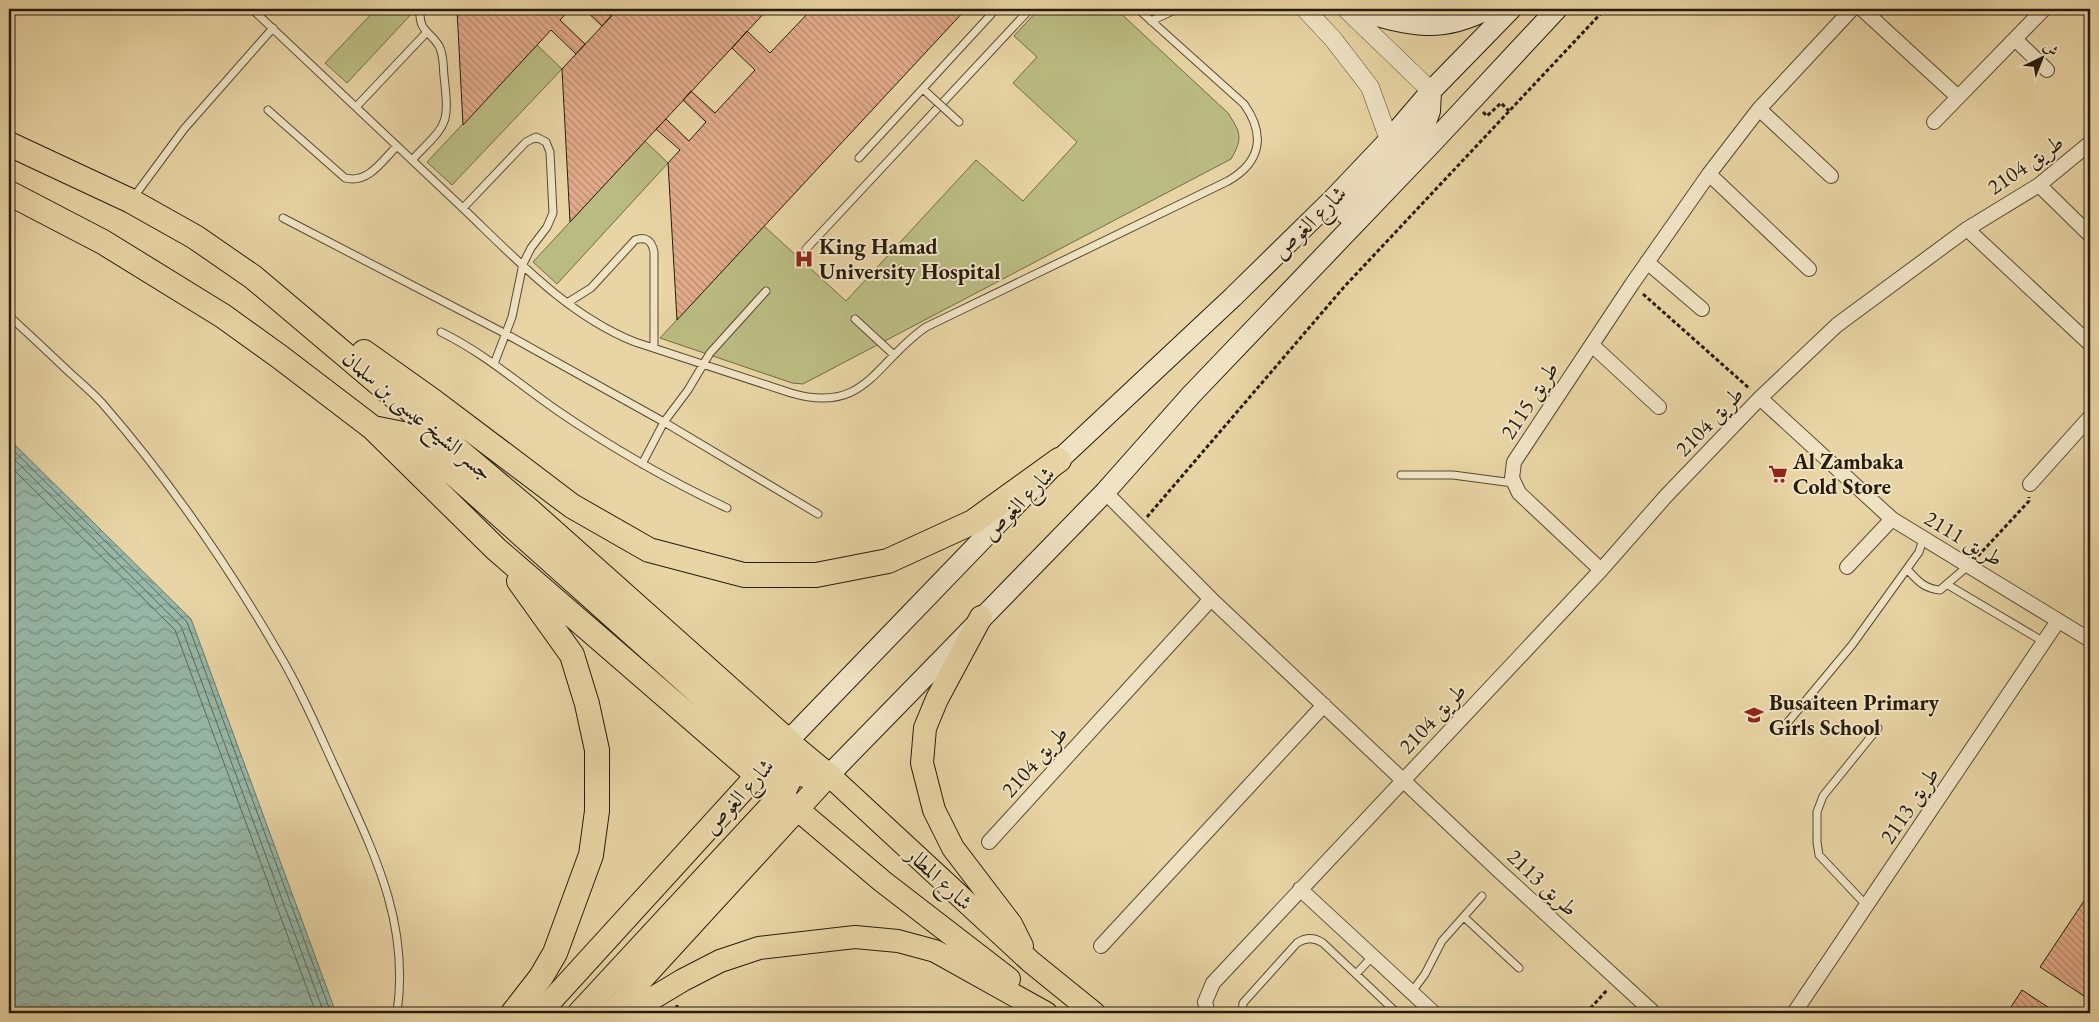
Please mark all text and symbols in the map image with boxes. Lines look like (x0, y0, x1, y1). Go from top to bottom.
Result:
north arrow (2016, 32, 2066, 82)
text: ش (2040, 37, 2062, 60)
street label: طريق 2104 (1981, 128, 2069, 201)
street label: شارع الغوص (1266, 179, 1356, 269)
place label: King Hamad University Hospital (819, 232, 1000, 286)
hospital icon: King Hamad University Hospital (793, 248, 815, 270)
street label: جسر الشيخ عيسى بن سلمان (333, 344, 499, 491)
street label: طريق 2115 (1494, 356, 1565, 445)
street label: طريق 2104 (1669, 380, 1750, 463)
place label: Al Zambaka Cold Store (1792, 447, 1904, 501)
street label: شارع الغوص (975, 460, 1064, 550)
supermarket icon: Al Zambaka Cold Store (1767, 463, 1789, 485)
street label: طريق 2111 (1919, 504, 2008, 573)
street label: طريق 2104 (1392, 677, 1473, 760)
place label: Busaiteen Primary Girls School (1769, 688, 1940, 742)
school or university icon: Busaiteen Primary Girls School (1743, 704, 1765, 726)
street label: طريق 2104 (995, 719, 1074, 803)
street label: شارع الغوص (696, 752, 783, 843)
street label: طريق 2113 (1873, 761, 1946, 849)
street label: شارع المطار (896, 839, 979, 920)
street label: طريق 2113 (1501, 842, 1584, 923)

